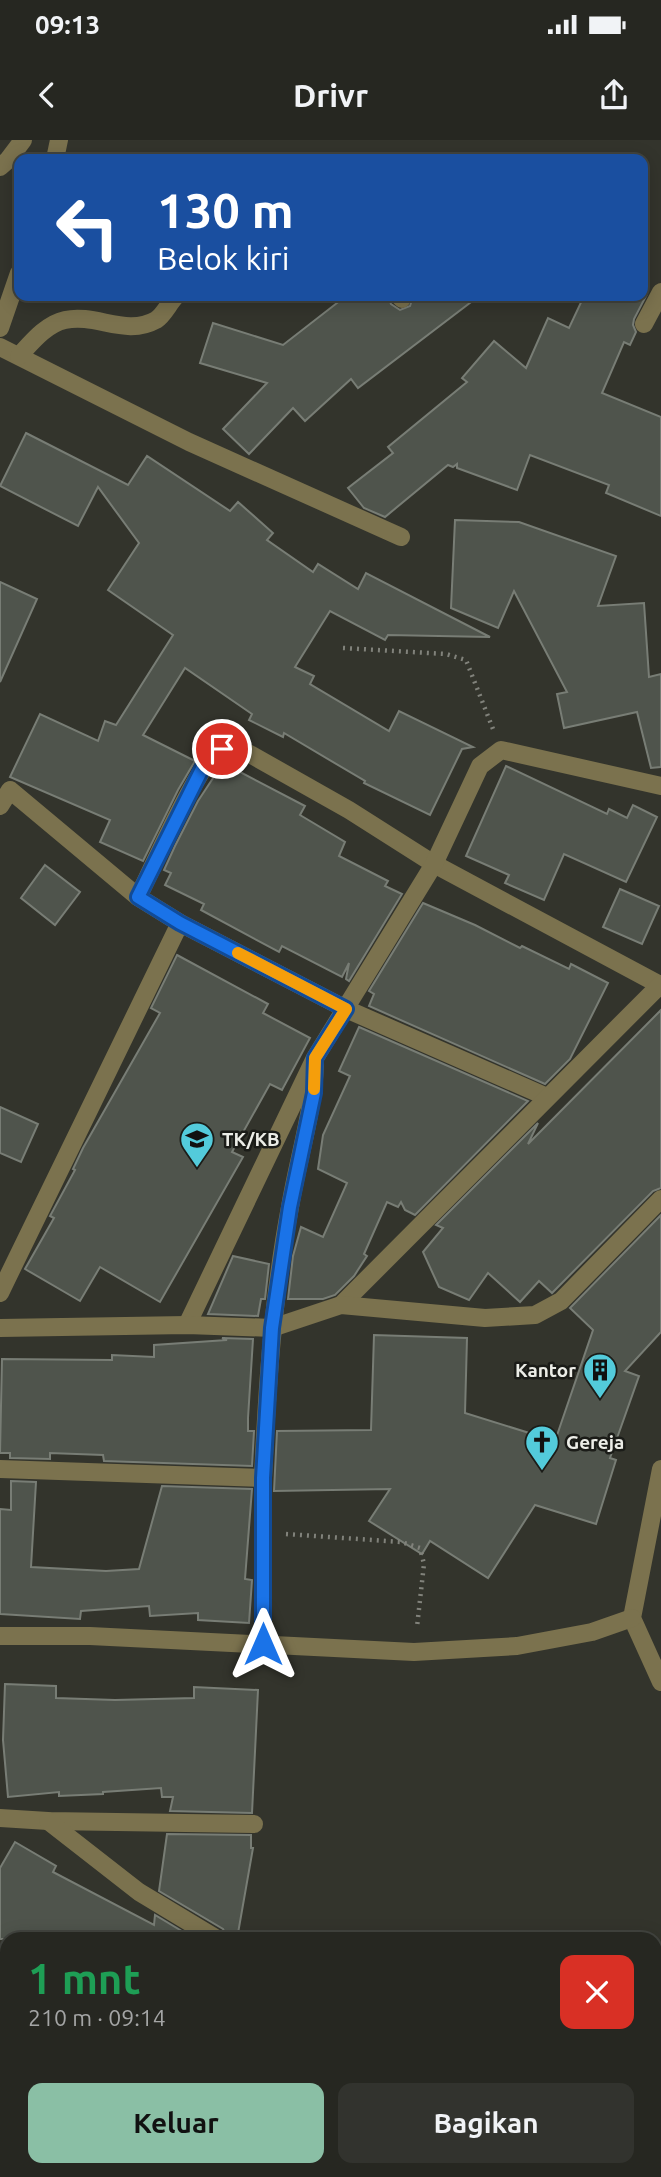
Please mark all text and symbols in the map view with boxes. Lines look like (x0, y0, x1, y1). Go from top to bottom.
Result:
text: 09:13 (35, 10, 100, 39)
icon: back (28, 76, 66, 114)
icon: share (595, 76, 633, 114)
text: Drivr (293, 77, 368, 113)
icon: left (42, 182, 133, 273)
text: 130 m (157, 182, 294, 237)
text: Belok kiri (157, 240, 289, 276)
pin (192, 719, 252, 779)
icon: arrive (203, 730, 241, 768)
school or university icon: TK/KB (178, 1120, 216, 1169)
place label: TK/KB (222, 1128, 280, 1150)
building icon: Kantor (581, 1351, 619, 1400)
place label: Kantor (515, 1359, 576, 1381)
church icon: Gereja (523, 1423, 561, 1472)
place label: Gereja (566, 1431, 624, 1453)
position arrow (226, 1607, 300, 1681)
text: 1 mnt (28, 1955, 141, 2002)
button: close (560, 1955, 634, 2029)
text: 210 m · 09:14 (28, 2005, 166, 2030)
button: Keluar (28, 2083, 324, 2163)
button: Bagikan (338, 2083, 634, 2163)

